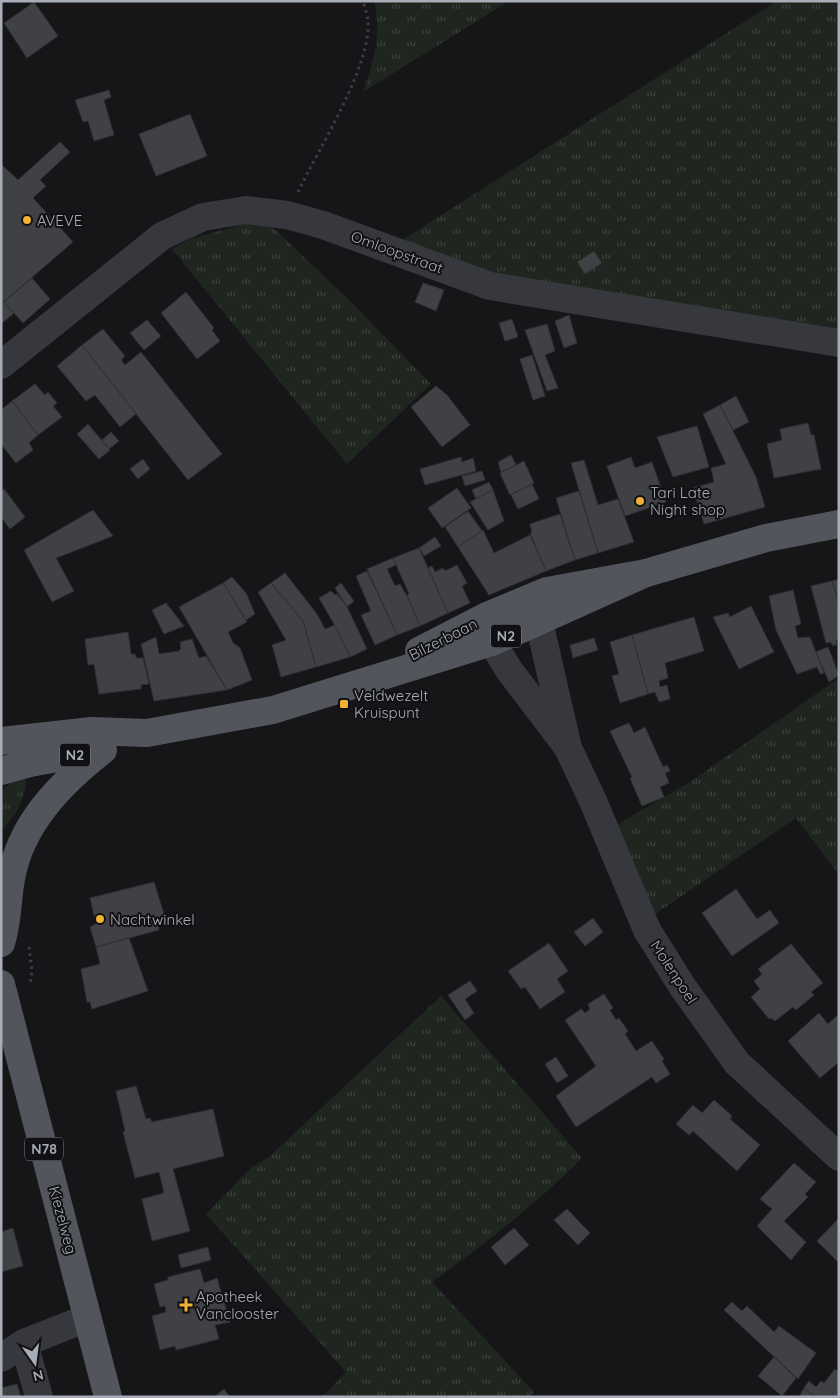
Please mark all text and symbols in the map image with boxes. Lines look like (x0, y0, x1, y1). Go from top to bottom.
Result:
place label: AVEVE (37, 211, 82, 230)
marker: AVEVE (21, 214, 33, 226)
street label: Omloopstraat (348, 227, 446, 277)
place label: Tari Late Night shop (650, 483, 725, 519)
marker: Tari Late Night shop (634, 495, 646, 507)
street label: Bilzerbaan (406, 614, 480, 664)
road number: N2 (491, 624, 521, 648)
place label: Veldwezelt Kruispunt (354, 686, 428, 722)
marker: Veldwezelt Kruispunt (338, 698, 350, 710)
road number: N2 (60, 744, 90, 766)
place label: Nachtwinkel (110, 910, 195, 929)
marker: Nachtwinkel (94, 913, 106, 925)
street label: Molenpoel (646, 937, 702, 1007)
road number: N78 (25, 1138, 63, 1160)
street label: Kiezelweg (45, 1184, 81, 1256)
place label: Apotheek Vanclooster (196, 1287, 279, 1323)
marker: Apotheek Vanclooster (180, 1299, 192, 1311)
north arrow (10, 1338, 60, 1388)
text: N (31, 1366, 45, 1386)

